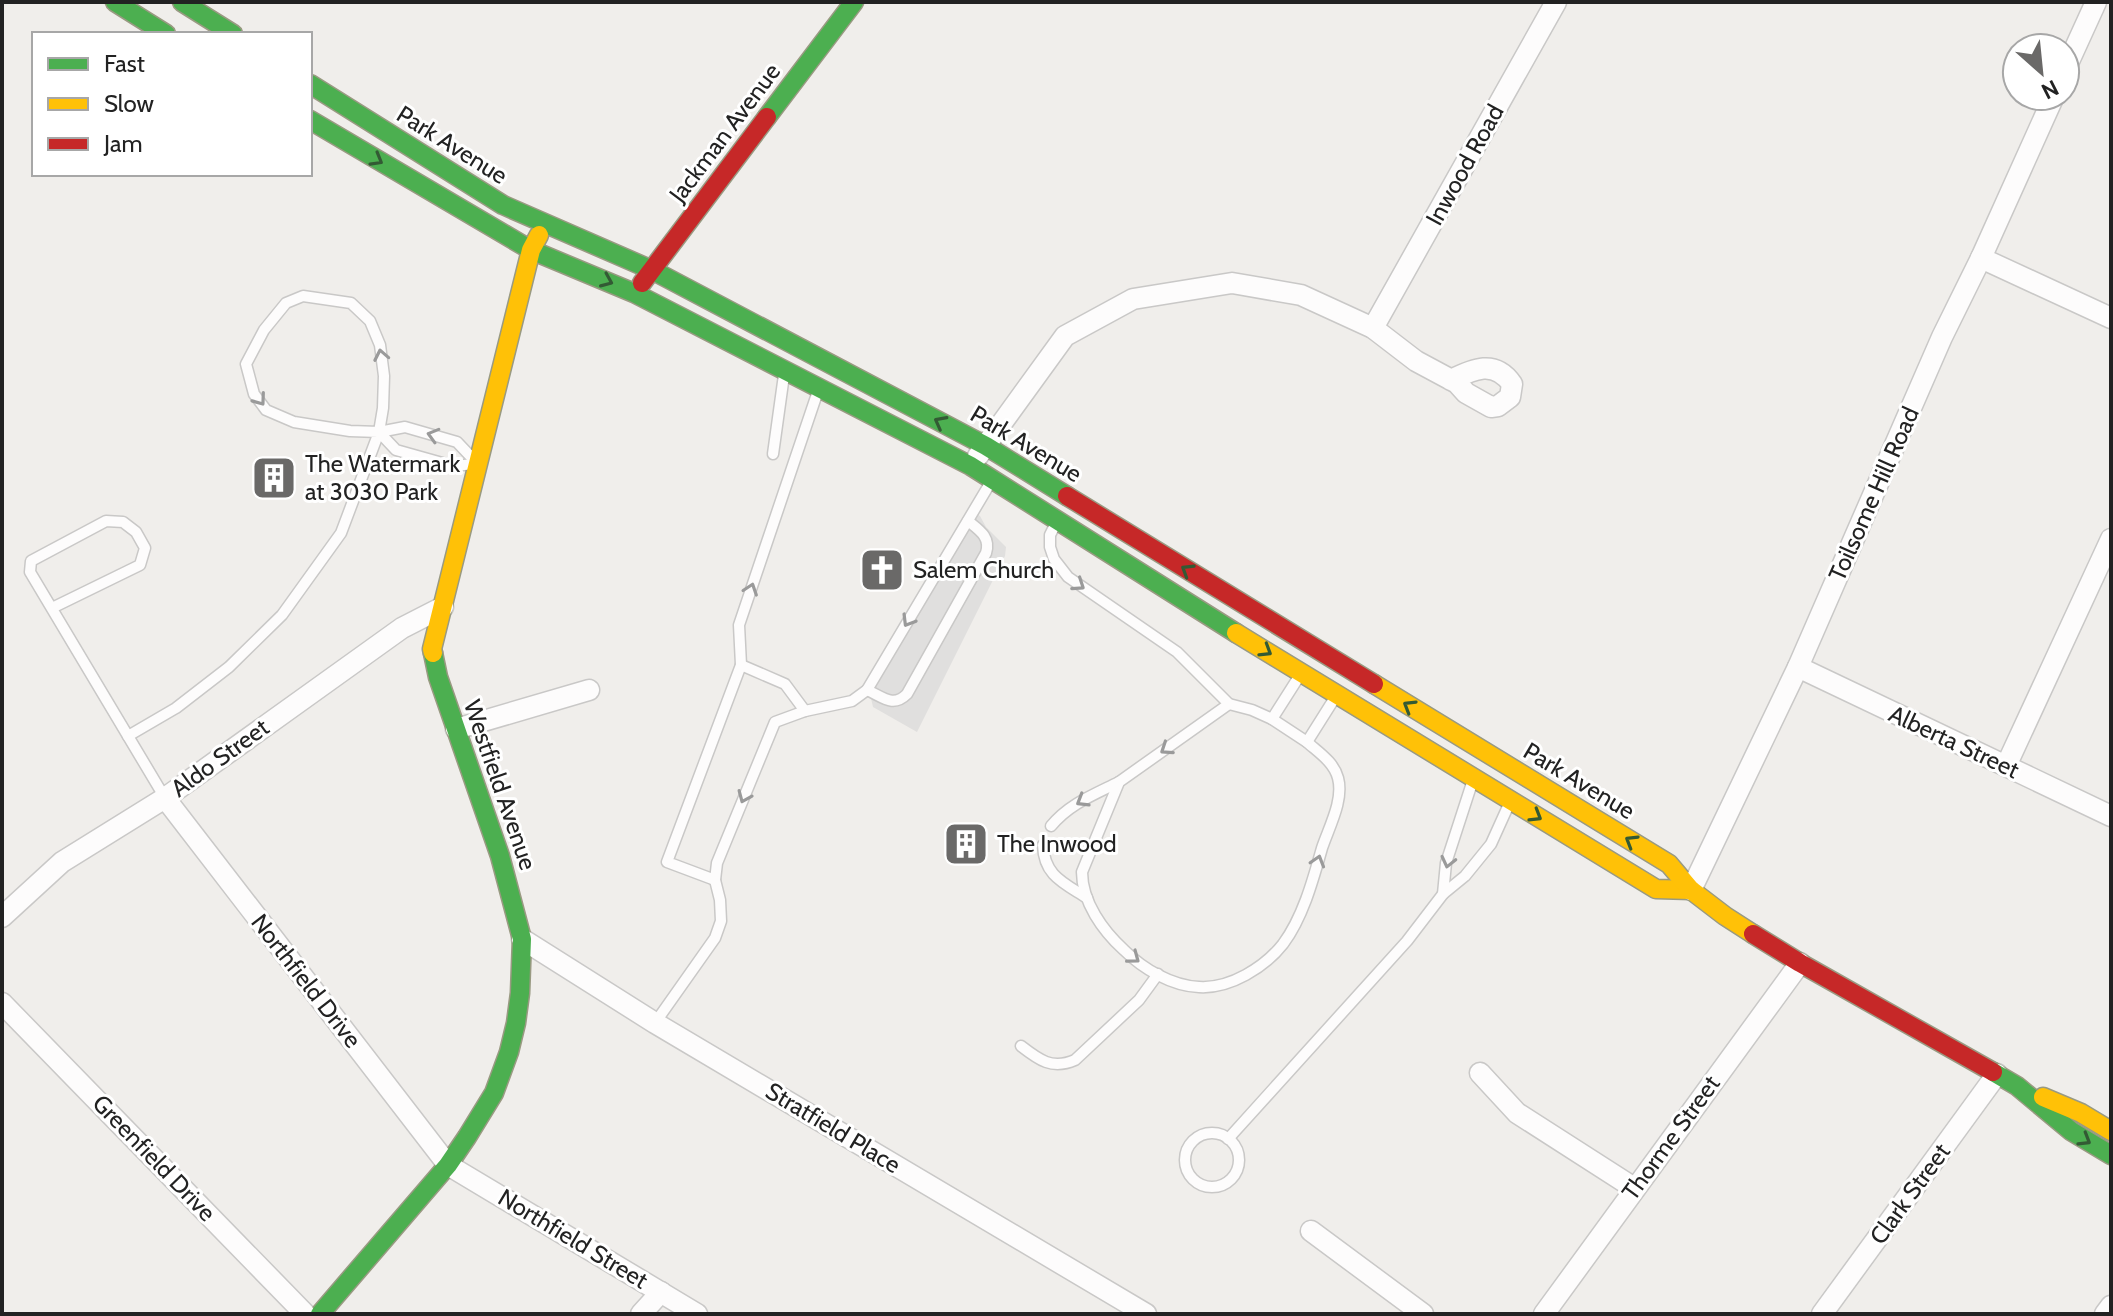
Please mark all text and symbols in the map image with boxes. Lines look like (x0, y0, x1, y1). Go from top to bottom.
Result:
legend (32, 32, 312, 176)
north arrow (2001, 32, 2081, 112)
text: Fast (104, 49, 145, 78)
street label: Jackman Avenue (662, 57, 786, 209)
text: N (2037, 74, 2063, 105)
text: Slow (104, 89, 154, 118)
street label: Park Avenue (392, 99, 513, 190)
street label: Inwood Road (1419, 99, 1510, 230)
text: Jam (103, 129, 142, 158)
one-way arrow (368, 150, 383, 165)
one-way arrow (598, 272, 613, 288)
one-way arrow (373, 348, 390, 362)
one-way arrow (250, 391, 265, 406)
street label: Park Avenue (965, 399, 1087, 488)
street label: Toilsome Hill Road (1822, 402, 1925, 585)
one-way arrow (934, 416, 949, 431)
one-way arrow (426, 428, 440, 444)
place label: The Watermark at 3030 Park (305, 449, 460, 506)
building icon: The Watermark at 3030 Park (250, 454, 298, 502)
church icon: Salem Church (858, 546, 906, 594)
place label: Salem Church (913, 555, 1054, 584)
one-way arrow (1181, 564, 1196, 579)
one-way arrow (1071, 575, 1085, 590)
one-way arrow (741, 583, 757, 597)
one-way arrow (902, 612, 918, 627)
one-way arrow (1257, 642, 1272, 657)
street label: Westfield Avenue (458, 696, 543, 874)
street label: Alberta Street (1885, 699, 2024, 784)
one-way arrow (1403, 700, 1418, 715)
street label: Aldo Street (165, 712, 274, 803)
street label: Park Avenue (1518, 736, 1640, 825)
one-way arrow (1161, 740, 1175, 755)
one-way arrow (737, 789, 754, 803)
one-way arrow (1076, 791, 1091, 806)
one-way arrow (1527, 806, 1542, 822)
building icon: The Inwood (942, 820, 990, 868)
place label: The Inwood (997, 829, 1116, 858)
one-way arrow (1625, 835, 1640, 851)
one-way arrow (1309, 854, 1325, 868)
one-way arrow (1440, 855, 1457, 869)
street label: Northfield Drive (245, 908, 368, 1053)
one-way arrow (1126, 949, 1140, 963)
street label: Thorme Street (1616, 1070, 1725, 1206)
street label: Stratfield Place (761, 1076, 906, 1179)
street label: Greenfield Drive (87, 1088, 222, 1227)
one-way arrow (2076, 1130, 2091, 1145)
street label: Clark Street (1863, 1138, 1956, 1250)
street label: Northfield Street (493, 1182, 653, 1295)

